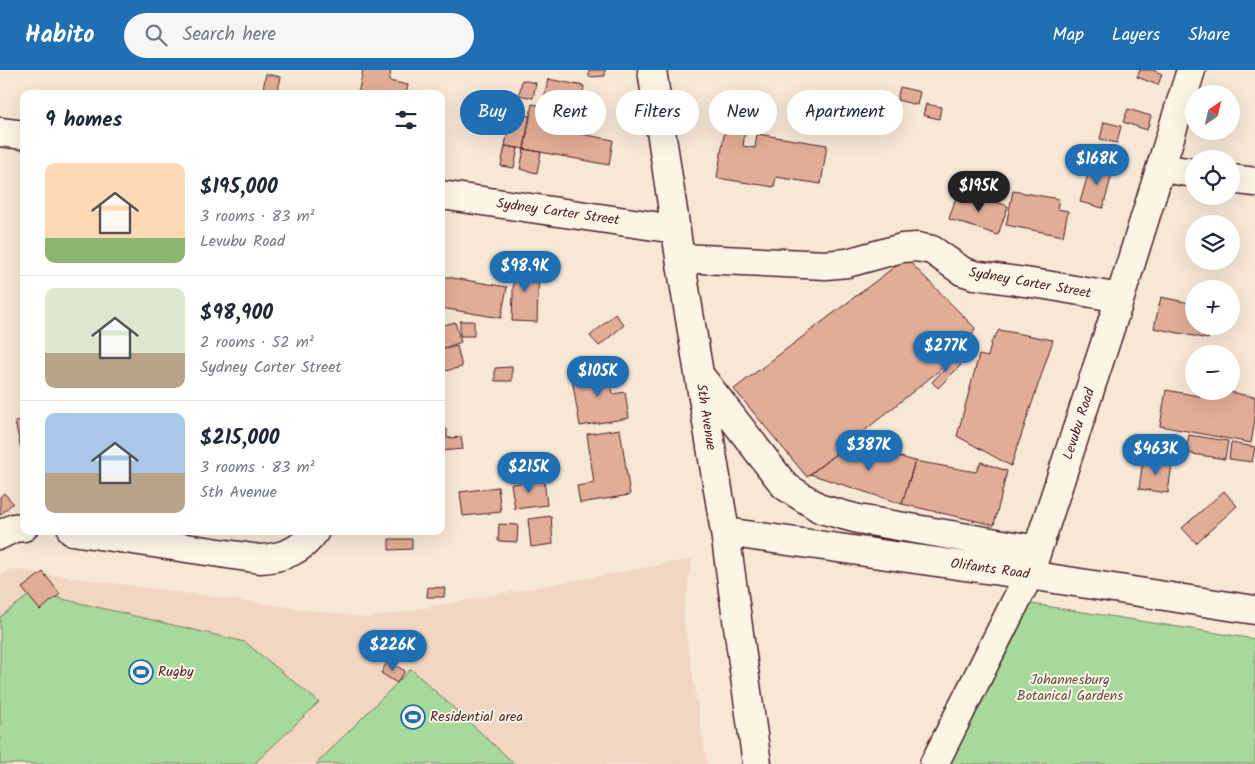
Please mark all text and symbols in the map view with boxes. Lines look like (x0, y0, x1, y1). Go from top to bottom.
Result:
search box (124, 13, 474, 58)
text: Habito (25, 16, 94, 55)
text: Search here (182, 20, 276, 50)
icon: search (142, 21, 170, 49)
text: Map (1053, 21, 1084, 50)
text: Layers (1112, 21, 1160, 50)
text: Share (1188, 21, 1230, 50)
north arrow (1185, 85, 1240, 140)
map controls (1185, 85, 1240, 400)
chip: Buy (460, 90, 525, 135)
chip: Rent (535, 90, 606, 135)
chip: Filters (616, 90, 699, 135)
chip: New (709, 90, 777, 135)
chip: Apartment (787, 90, 903, 135)
text: 9 homes (45, 104, 122, 137)
icon: filters (392, 106, 420, 134)
pin: $168K (1062, 144, 1132, 186)
text: $168K (1076, 147, 1118, 172)
button: locate (1185, 150, 1240, 205)
pin: $195K (944, 170, 1014, 213)
text: $195,000 (200, 171, 278, 204)
text: $195K (959, 174, 999, 199)
icon: home (85, 183, 145, 243)
street label: Sydney Carter Street (495, 192, 621, 232)
text: 3 rooms · 83 m² (200, 204, 314, 229)
button: layers (1185, 215, 1240, 270)
text: Levubu Road (200, 229, 285, 254)
pin: $98.9K (484, 250, 566, 293)
text: $98.9K (501, 254, 549, 279)
street label: Sydney Carter Street (967, 261, 1094, 305)
button: + (1185, 280, 1240, 335)
text: $98,900 (200, 297, 273, 330)
icon: home (85, 308, 145, 368)
text: 2 rooms · 52 m² (200, 330, 314, 355)
pin: $277K (911, 330, 981, 373)
text: $277K (924, 334, 968, 359)
button: − (1185, 345, 1240, 400)
text: Sydney Carter Street (200, 355, 342, 380)
pin: $105K (563, 356, 633, 398)
text: $105K (578, 359, 618, 384)
street label: 5th Avenue (690, 382, 722, 453)
street label: Levubu Road (1057, 384, 1101, 463)
text: $215,000 (200, 422, 279, 455)
pin: $387K (834, 430, 904, 472)
icon: home (85, 433, 145, 493)
text: $387K (847, 433, 891, 458)
pin: $463K (1121, 434, 1191, 476)
text: $463K (1133, 437, 1179, 462)
pin: $215K (494, 452, 564, 494)
text: 3 rooms · 83 m² (200, 455, 314, 480)
text: $215K (508, 455, 550, 480)
text: 5th Avenue (200, 480, 277, 505)
street label: Olifants Road (949, 553, 1032, 586)
pin: $226K (358, 630, 428, 672)
text: $226K (370, 633, 416, 658)
sports icon: Rugby (128, 659, 154, 685)
place label: Rugby (158, 661, 194, 683)
park label: Johannesburg Botanical Gardens (1017, 669, 1123, 707)
sports icon: Residential area (400, 704, 426, 730)
place label: Residential area (430, 706, 523, 728)

